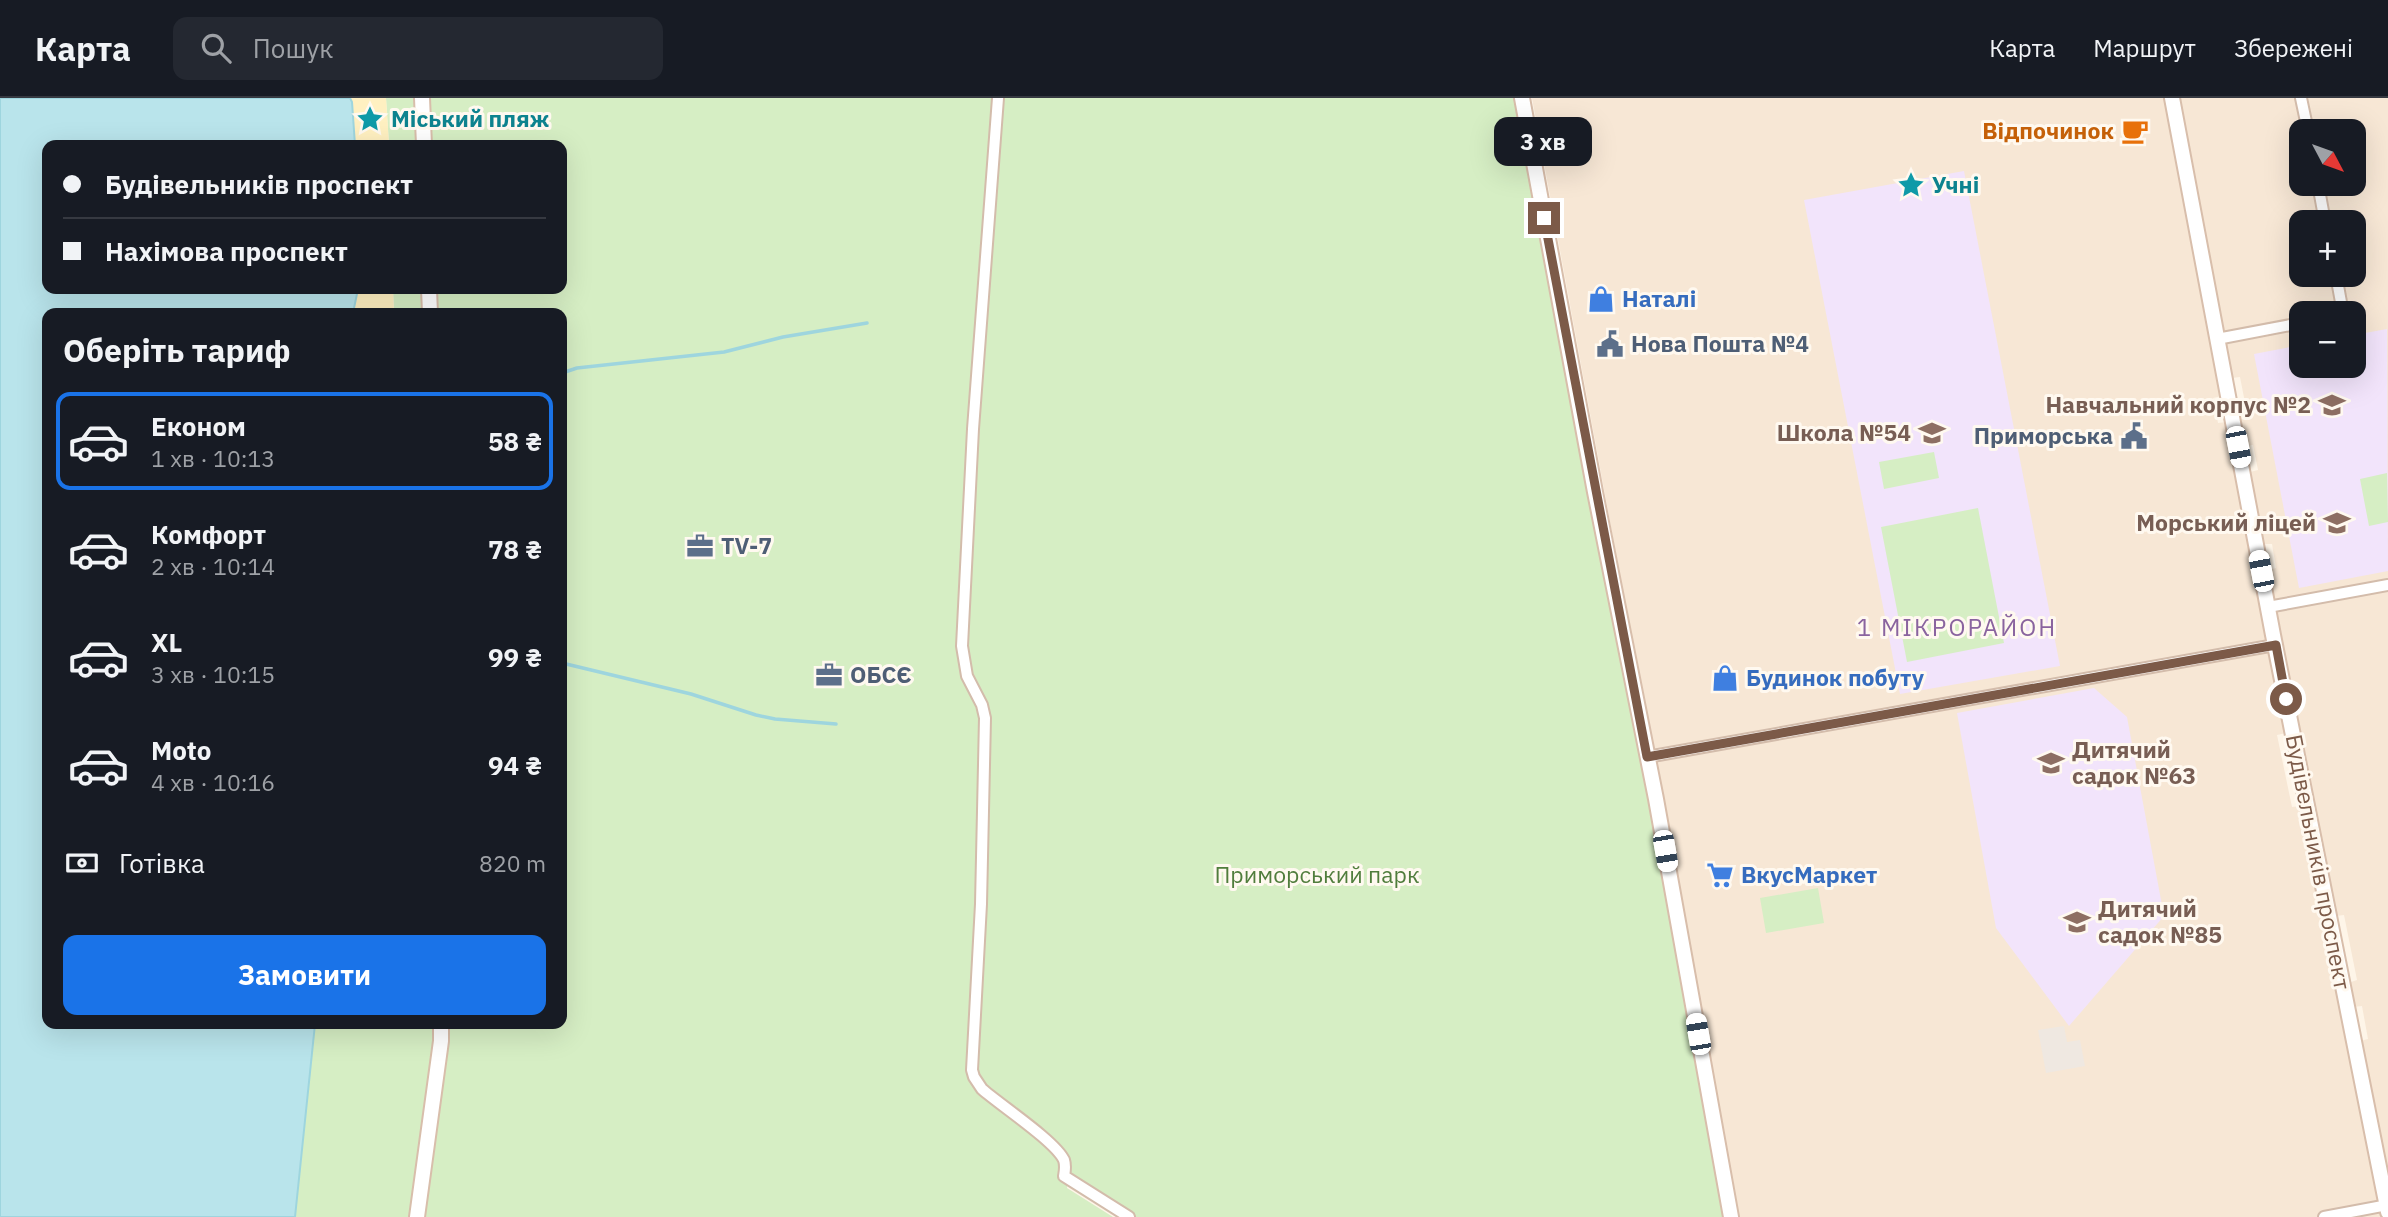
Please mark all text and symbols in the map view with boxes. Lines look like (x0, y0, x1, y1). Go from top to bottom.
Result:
search box (173, 17, 663, 80)
text: Карта (35, 27, 131, 70)
icon: search (197, 29, 235, 67)
text: Пошук (253, 31, 333, 65)
text: Карта (1989, 32, 2055, 64)
text: Маршрут (2093, 32, 2196, 64)
text: Збережені (2234, 32, 2353, 64)
place label: Міський пляж (391, 103, 550, 133)
place icon: Міський пляж (355, 104, 385, 134)
place label: Відпочинок (1982, 115, 2114, 145)
callout: 3 хв (1495, 116, 1593, 166)
cafe icon: Відпочинок (2120, 116, 2150, 146)
north arrow (2289, 119, 2366, 196)
map controls (2289, 119, 2366, 378)
text: 3 хв (1520, 126, 1566, 156)
text: Будівельників проспект (105, 167, 413, 201)
place label: Учні (1932, 169, 1979, 199)
place icon: Учні (1896, 170, 1926, 200)
route end (1528, 202, 1560, 234)
button: + (2289, 210, 2366, 287)
text: Нахімова проспект (105, 234, 348, 268)
place label: Наталі (1622, 283, 1696, 313)
shop icon: Наталі (1586, 284, 1616, 314)
button: − (2289, 301, 2366, 378)
place label: Нова Пошта №4 (1631, 328, 1809, 358)
text: Оберіть тариф (63, 329, 290, 371)
public building icon: Нова Пошта №4 (1595, 329, 1625, 359)
place label: Навчальний корпус №2 (2045, 389, 2311, 419)
school or university icon: Навчальний корпус №2 (2317, 390, 2347, 420)
text: Економ (151, 409, 246, 443)
icon: car (67, 410, 130, 473)
place label: Школа №54 (1777, 417, 1911, 447)
school or university icon: Школа №54 (1917, 418, 1947, 448)
place label: Приморська (1974, 420, 2113, 450)
public building icon: Приморська (2119, 421, 2149, 451)
text: 58 ₴ (488, 424, 542, 458)
car (2224, 424, 2253, 470)
text: 1 хв · 10:13 (151, 443, 275, 473)
place label: Морський ліцей (2136, 507, 2316, 537)
school or university icon: Морський ліцей (2322, 508, 2352, 538)
text: Комфорт (151, 517, 266, 551)
icon: car (67, 518, 130, 581)
place label: TV-7 (721, 530, 772, 560)
office icon: TV-7 (685, 531, 715, 561)
text: 78 ₴ (488, 532, 542, 566)
car (2247, 548, 2276, 594)
text: 2 хв · 10:14 (151, 551, 275, 581)
district label: 1 МІКРОРАЙОН (1857, 611, 2057, 643)
text: XL (151, 625, 182, 659)
icon: car (67, 626, 130, 689)
text: 99 ₴ (488, 640, 542, 674)
text: 3 хв · 10:15 (151, 659, 275, 689)
place label: ОБСЄ (850, 659, 912, 689)
office icon: ОБСЄ (814, 660, 844, 690)
place label: Будинок побуту (1746, 662, 1925, 692)
shop icon: Будинок побуту (1710, 663, 1740, 693)
route start (2270, 683, 2302, 715)
street label: Будівельників проспект (2280, 732, 2358, 992)
text: Moto (151, 733, 211, 767)
icon: car (67, 734, 130, 797)
place label: Дитячий садок №63 (2072, 734, 2196, 790)
text: 94 ₴ (488, 748, 542, 782)
school or university icon: Дитячий садок №63 (2036, 748, 2066, 778)
text: 4 хв · 10:16 (151, 767, 275, 797)
car (1652, 828, 1679, 874)
icon: cash (63, 844, 101, 882)
text: Готівка (119, 846, 205, 880)
text: 820 m (479, 848, 546, 878)
park label: Приморський парк (1214, 859, 1420, 889)
place label: ВкусМаркет (1741, 859, 1877, 889)
supermarket icon: ВкусМаркет (1705, 860, 1735, 890)
place label: Дитячий садок №85 (2098, 893, 2222, 949)
school or university icon: Дитячий садок №85 (2062, 907, 2092, 937)
button: Замовити (63, 935, 546, 1015)
car (1685, 1011, 1712, 1057)

